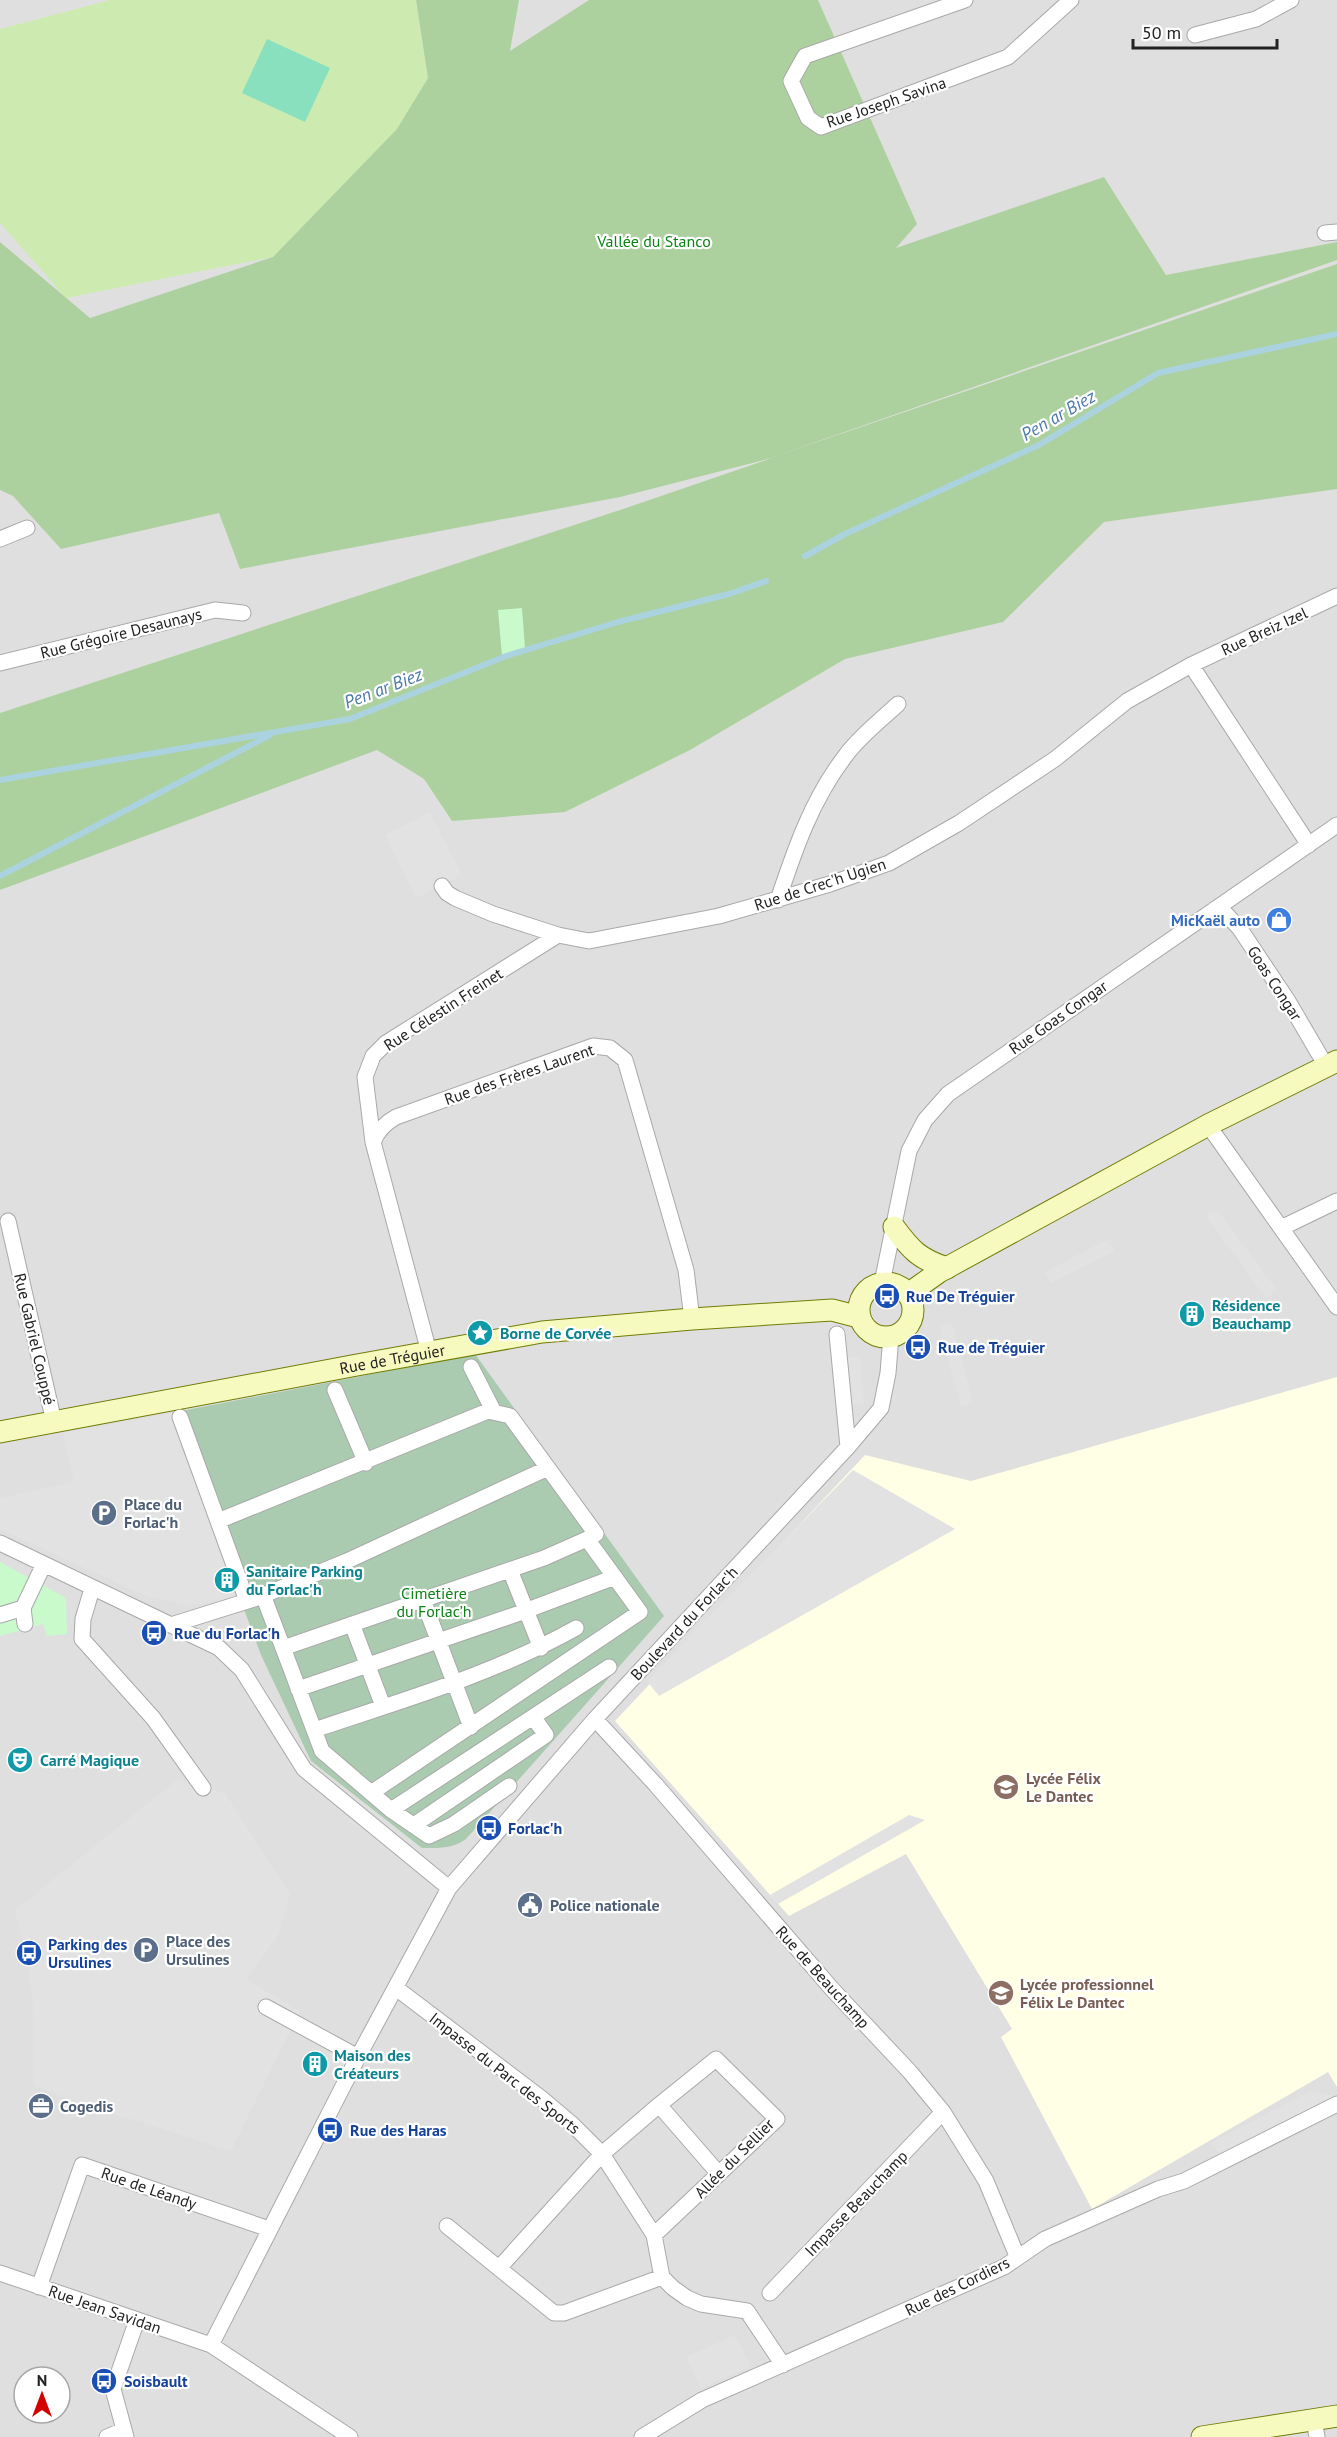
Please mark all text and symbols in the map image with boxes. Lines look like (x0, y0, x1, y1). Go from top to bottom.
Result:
scale bar (1133, 12, 1277, 50)
text: 50 m (1142, 21, 1181, 44)
street label: Rue Joseph Savina (824, 72, 948, 132)
park label: Vallée du Stanco (596, 231, 711, 251)
water label: Pen ar Biez (1017, 384, 1100, 446)
street label: Rue Breiz Izel (1218, 602, 1311, 660)
street label: Rue Grégoire Desaunays (38, 603, 204, 663)
water label: Pen ar Biez (341, 662, 426, 713)
street label: Rue de Crec'h Ugien (752, 853, 888, 915)
shop icon: MicKaël auto (1264, 905, 1294, 935)
place label: MicKaël auto (1171, 910, 1260, 930)
street label: Goas Congar (1243, 942, 1307, 1025)
street label: Rue Célestin Freinet (380, 963, 507, 1055)
street label: Rue Goas Congar (1005, 975, 1112, 1058)
street label: Rue des Frères Laurent (442, 1039, 597, 1109)
street label: Rue Gabriel Couppé (10, 1271, 60, 1407)
bus stop icon: Rue De Tréguier (872, 1281, 902, 1311)
place label: Rue De Tréguier (906, 1286, 1015, 1306)
place label: Résidence Beauchamp (1212, 1295, 1292, 1333)
building icon: Résidence Beauchamp (1177, 1299, 1207, 1329)
place icon: Borne de Corvée (465, 1318, 495, 1348)
place label: Borne de Corvée (500, 1323, 611, 1343)
bus stop icon: Rue de Tréguier (903, 1332, 933, 1362)
place label: Rue de Tréguier (938, 1337, 1045, 1357)
street label: Rue de Tréguier (338, 1339, 447, 1378)
place label: Place du Forlac'h (124, 1494, 182, 1532)
parking icon: Place du Forlac'h (89, 1498, 119, 1528)
place label: Sanitaire Parking du Forlac'h (246, 1561, 363, 1599)
street label: Boulevard du Forlac'h (626, 1562, 742, 1684)
building icon: Sanitaire Parking du Forlac'h (212, 1565, 242, 1595)
park label: Cimetière du Forlac’h (396, 1583, 472, 1621)
bus stop icon: Rue du Forlac'h (139, 1618, 169, 1648)
place label: Rue du Forlac'h (174, 1623, 280, 1643)
theatre icon: Carré Magique (5, 1745, 35, 1775)
place label: Carré Magique (40, 1750, 139, 1770)
place label: Lycée Félix Le Dantec (1026, 1768, 1102, 1806)
school or university icon: Lycée Félix Le Dantec (991, 1772, 1021, 1802)
bus stop icon: Forlac'h (474, 1813, 504, 1843)
place label: Forlac'h (508, 1818, 562, 1838)
public building icon: Police nationale (515, 1890, 545, 1920)
place label: Police nationale (550, 1895, 660, 1915)
street label: Rue de Beauchamp (772, 1922, 874, 2032)
place label: Place des Ursulines (166, 1931, 230, 1969)
place label: Parking des Ursulines (48, 1934, 127, 1972)
parking icon: Place des Ursulines (131, 1935, 161, 1965)
bus stop icon: Parking des Ursulines (14, 1938, 44, 1968)
place label: Lycée professionnel Félix Le Dantec (1020, 1974, 1154, 2012)
school or university icon: Lycée professionnel Félix Le Dantec (986, 1978, 1016, 2008)
street label: Impasse du Parc des Sports (426, 2008, 585, 2138)
place label: Maison des Créateurs (334, 2045, 411, 2083)
building icon: Maison des Créateurs (300, 2049, 330, 2079)
office icon: Cogedis (26, 2091, 56, 2121)
place label: Cogedis (60, 2096, 114, 2116)
street label: Allée du Sellier (690, 2114, 778, 2202)
bus stop icon: Rue des Haras (315, 2115, 345, 2145)
place label: Rue des Haras (350, 2120, 447, 2140)
street label: Impasse Beauchamp (800, 2146, 912, 2260)
street label: Rue de Léandy (99, 2162, 200, 2214)
street label: Rue des Cordiers (901, 2252, 1013, 2320)
street label: Rue Jean Savidan (46, 2280, 164, 2338)
north arrow (12, 2365, 72, 2425)
bus stop icon: Soisbault (89, 2366, 119, 2396)
text: N (37, 2370, 47, 2390)
place label: Soisbault (124, 2371, 188, 2391)

